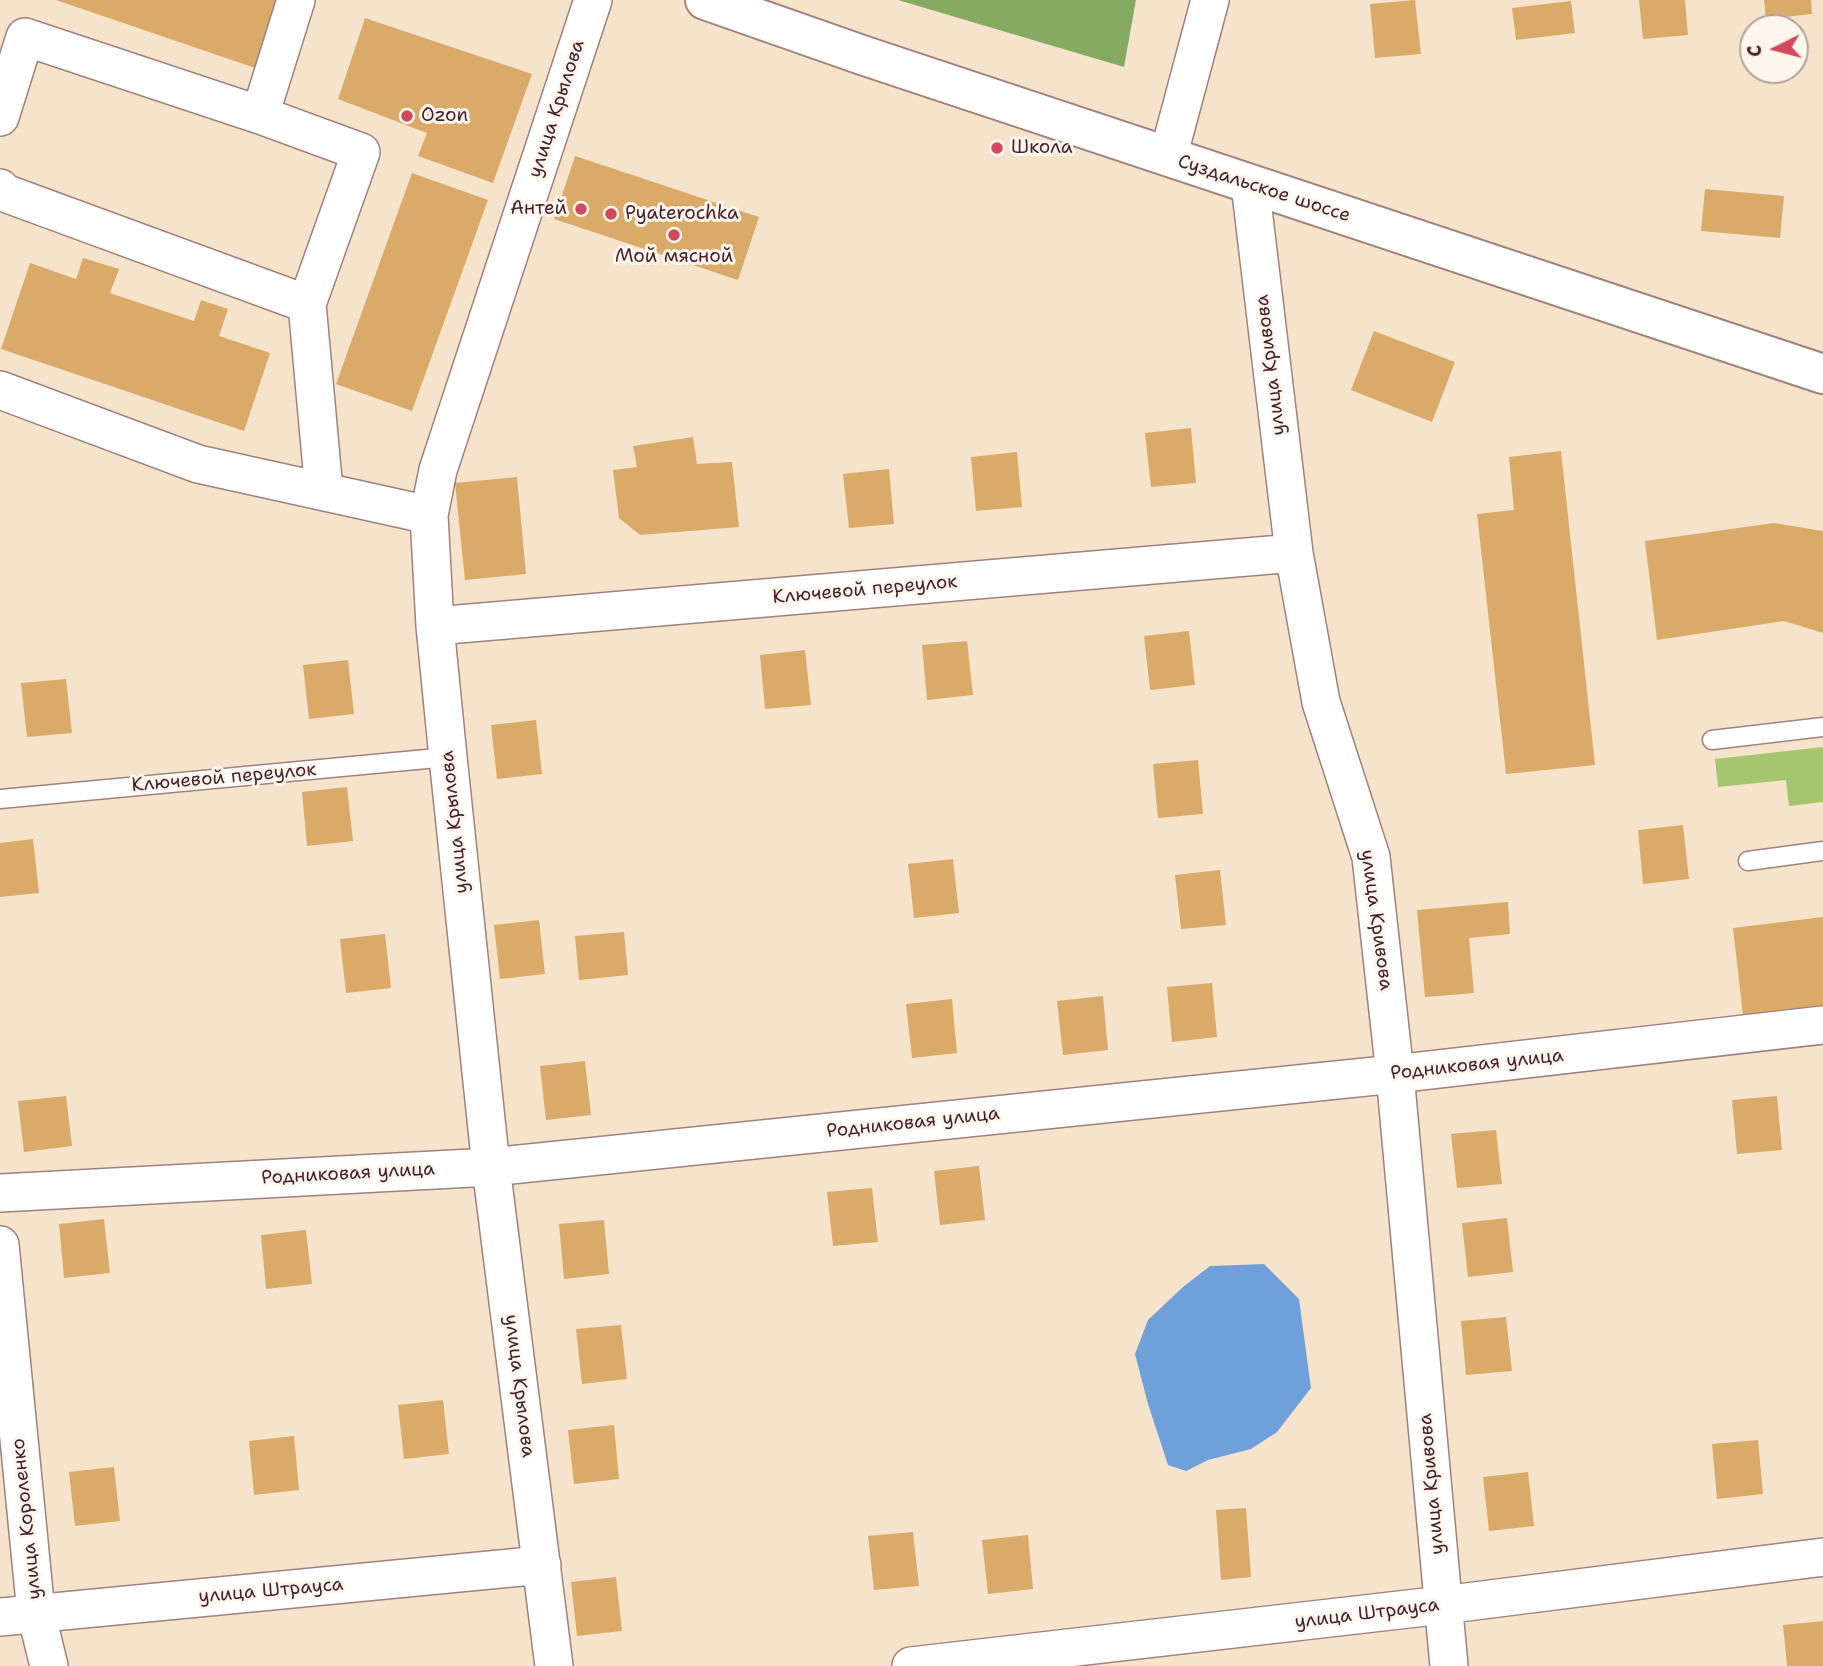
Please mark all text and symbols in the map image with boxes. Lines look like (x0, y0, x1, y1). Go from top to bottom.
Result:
north arrow (1739, 14, 1809, 84)
street label: улица Крылова (524, 37, 590, 181)
text: С (1742, 44, 1768, 58)
place label: Ozon (421, 105, 468, 127)
marker: Ozon (399, 108, 415, 124)
place label: Школа (1011, 137, 1073, 159)
marker: Школа (989, 140, 1005, 156)
street label: Суздальское шоссе (1175, 150, 1353, 228)
place label: Антей (510, 198, 567, 220)
marker: Антей (573, 201, 589, 217)
place label: Pyaterochka (625, 203, 739, 225)
marker: Pyaterochka (603, 206, 619, 222)
marker: Мой мясной (666, 227, 682, 243)
place label: Мой мясной (615, 246, 733, 268)
street label: улица Кривова (1251, 293, 1291, 437)
street label: Ключевой переулок (772, 571, 958, 609)
street label: улица Крылова (436, 749, 474, 895)
street label: Ключевой переулок (131, 759, 317, 797)
street label: улица Кривова (1355, 848, 1397, 992)
street label: Родниковая улица (1389, 1045, 1565, 1085)
street label: Родниковая улица (825, 1103, 1001, 1143)
street label: Родниковая улица (261, 1158, 435, 1190)
street label: улица Крылова (499, 1313, 539, 1459)
street label: улица Кривова (1414, 1412, 1450, 1556)
street label: улица Короленко (7, 1437, 47, 1601)
street label: улица Штрауса (198, 1573, 344, 1609)
street label: улица Штрауса (1293, 1594, 1441, 1634)

